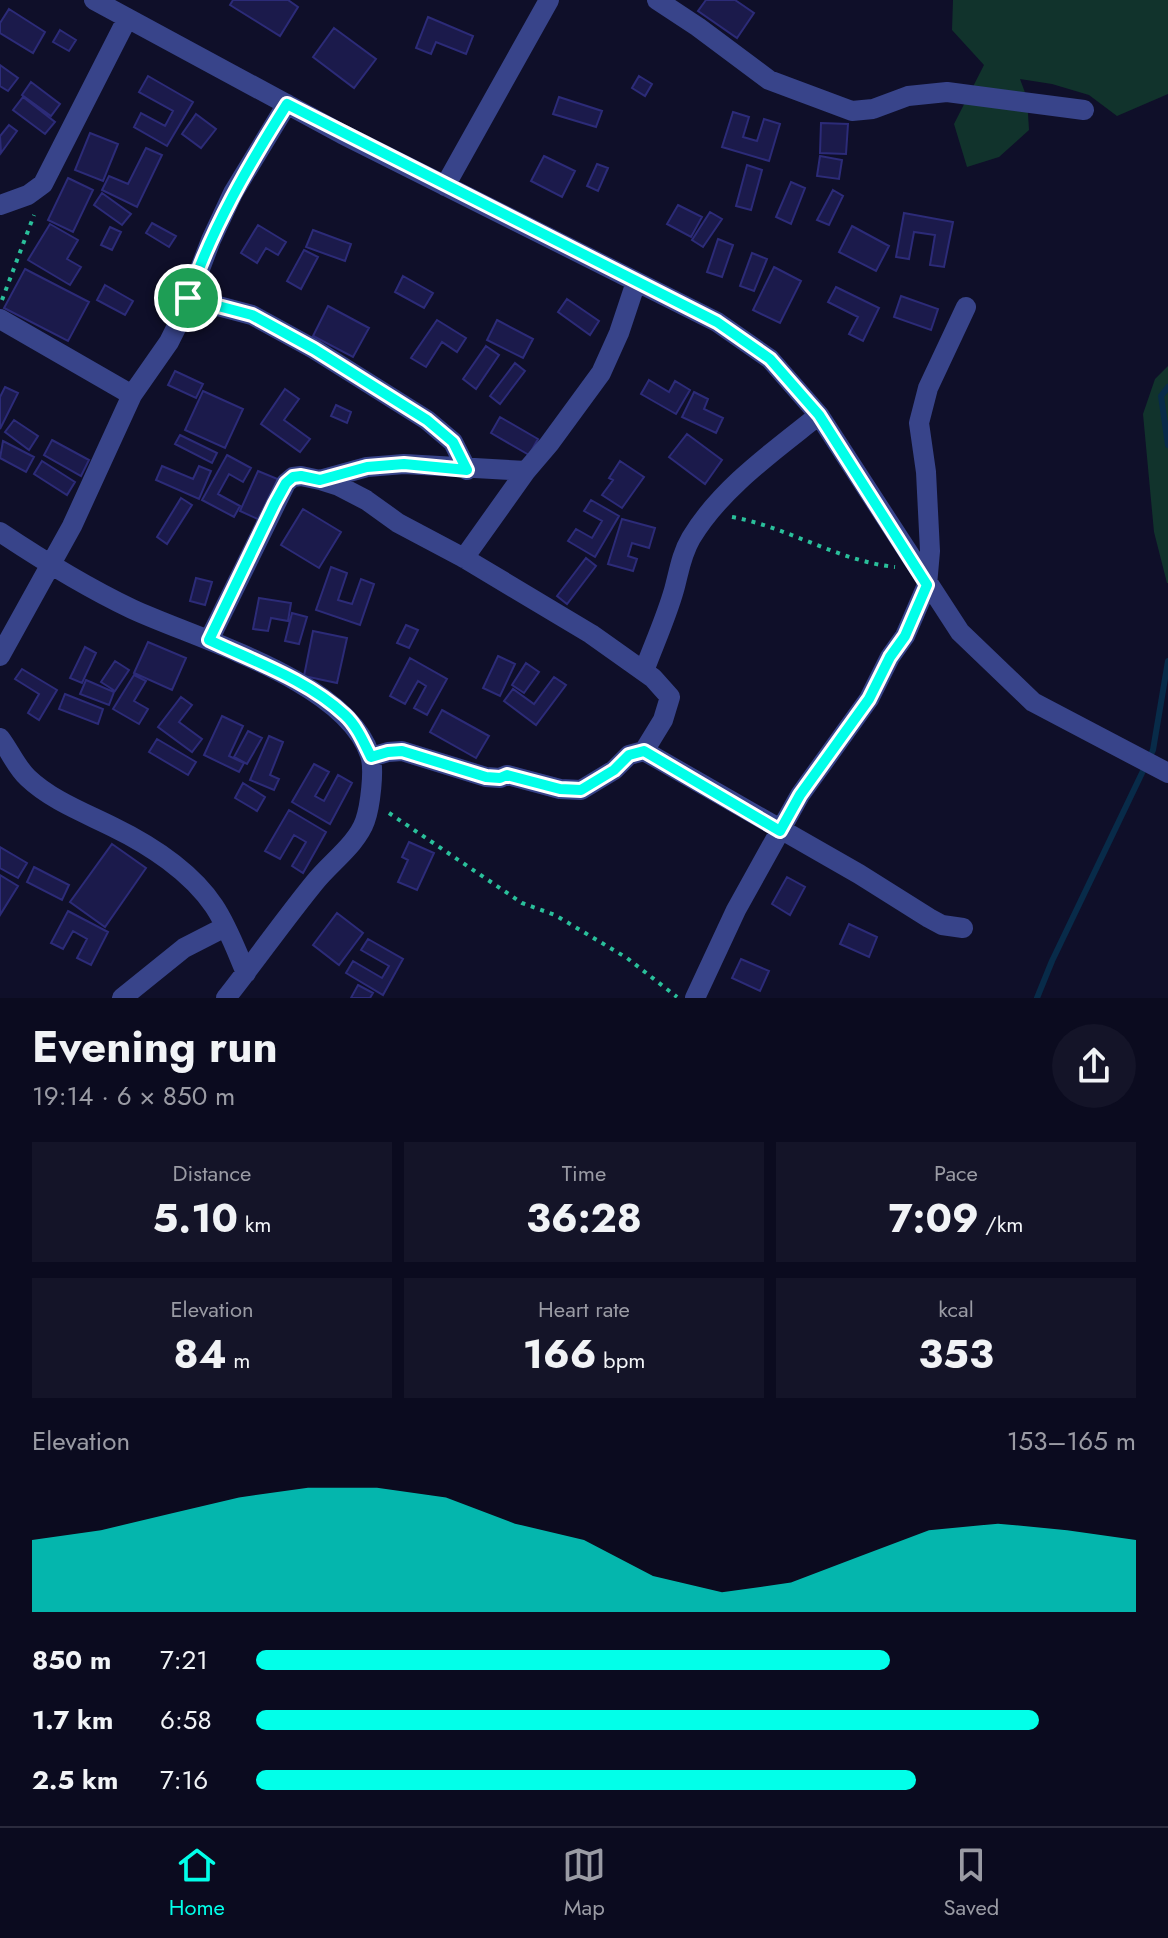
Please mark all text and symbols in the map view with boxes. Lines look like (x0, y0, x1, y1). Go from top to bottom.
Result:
pin (154, 264, 222, 332)
icon: arrive (166, 276, 210, 320)
text: Evening run (32, 1015, 278, 1079)
button: share (1052, 1024, 1136, 1108)
text: 19:14 · 6 × 850 m (32, 1077, 235, 1115)
text: Distance (173, 1157, 251, 1189)
text: Time (562, 1157, 606, 1189)
text: Pace (934, 1157, 978, 1189)
text: 5.10 (153, 1189, 238, 1247)
text: 36:28 (526, 1189, 642, 1247)
text: 7:09 (888, 1189, 979, 1247)
text: km (238, 1208, 271, 1240)
text: /km (979, 1208, 1024, 1240)
text: Elevation (171, 1293, 253, 1325)
text: Heart rate (538, 1293, 630, 1325)
text: kcal (938, 1293, 974, 1325)
text: 84 (174, 1325, 227, 1383)
text: 166 (523, 1325, 597, 1383)
text: 353 (918, 1325, 994, 1383)
text: m (227, 1344, 250, 1376)
text: bpm (597, 1344, 645, 1376)
text: Elevation (32, 1422, 130, 1460)
text: 153–165 m (1007, 1422, 1136, 1460)
text: 850 m (32, 1641, 111, 1679)
text: 7:21 (160, 1641, 208, 1679)
text: 1.7 km (32, 1701, 113, 1739)
text: 6:58 (160, 1701, 212, 1739)
text: 2.5 km (32, 1761, 118, 1799)
text: 7:16 (160, 1761, 208, 1799)
tab: Home (169, 1843, 225, 1923)
tab: Map (562, 1843, 606, 1923)
tab: Saved (944, 1843, 999, 1923)

